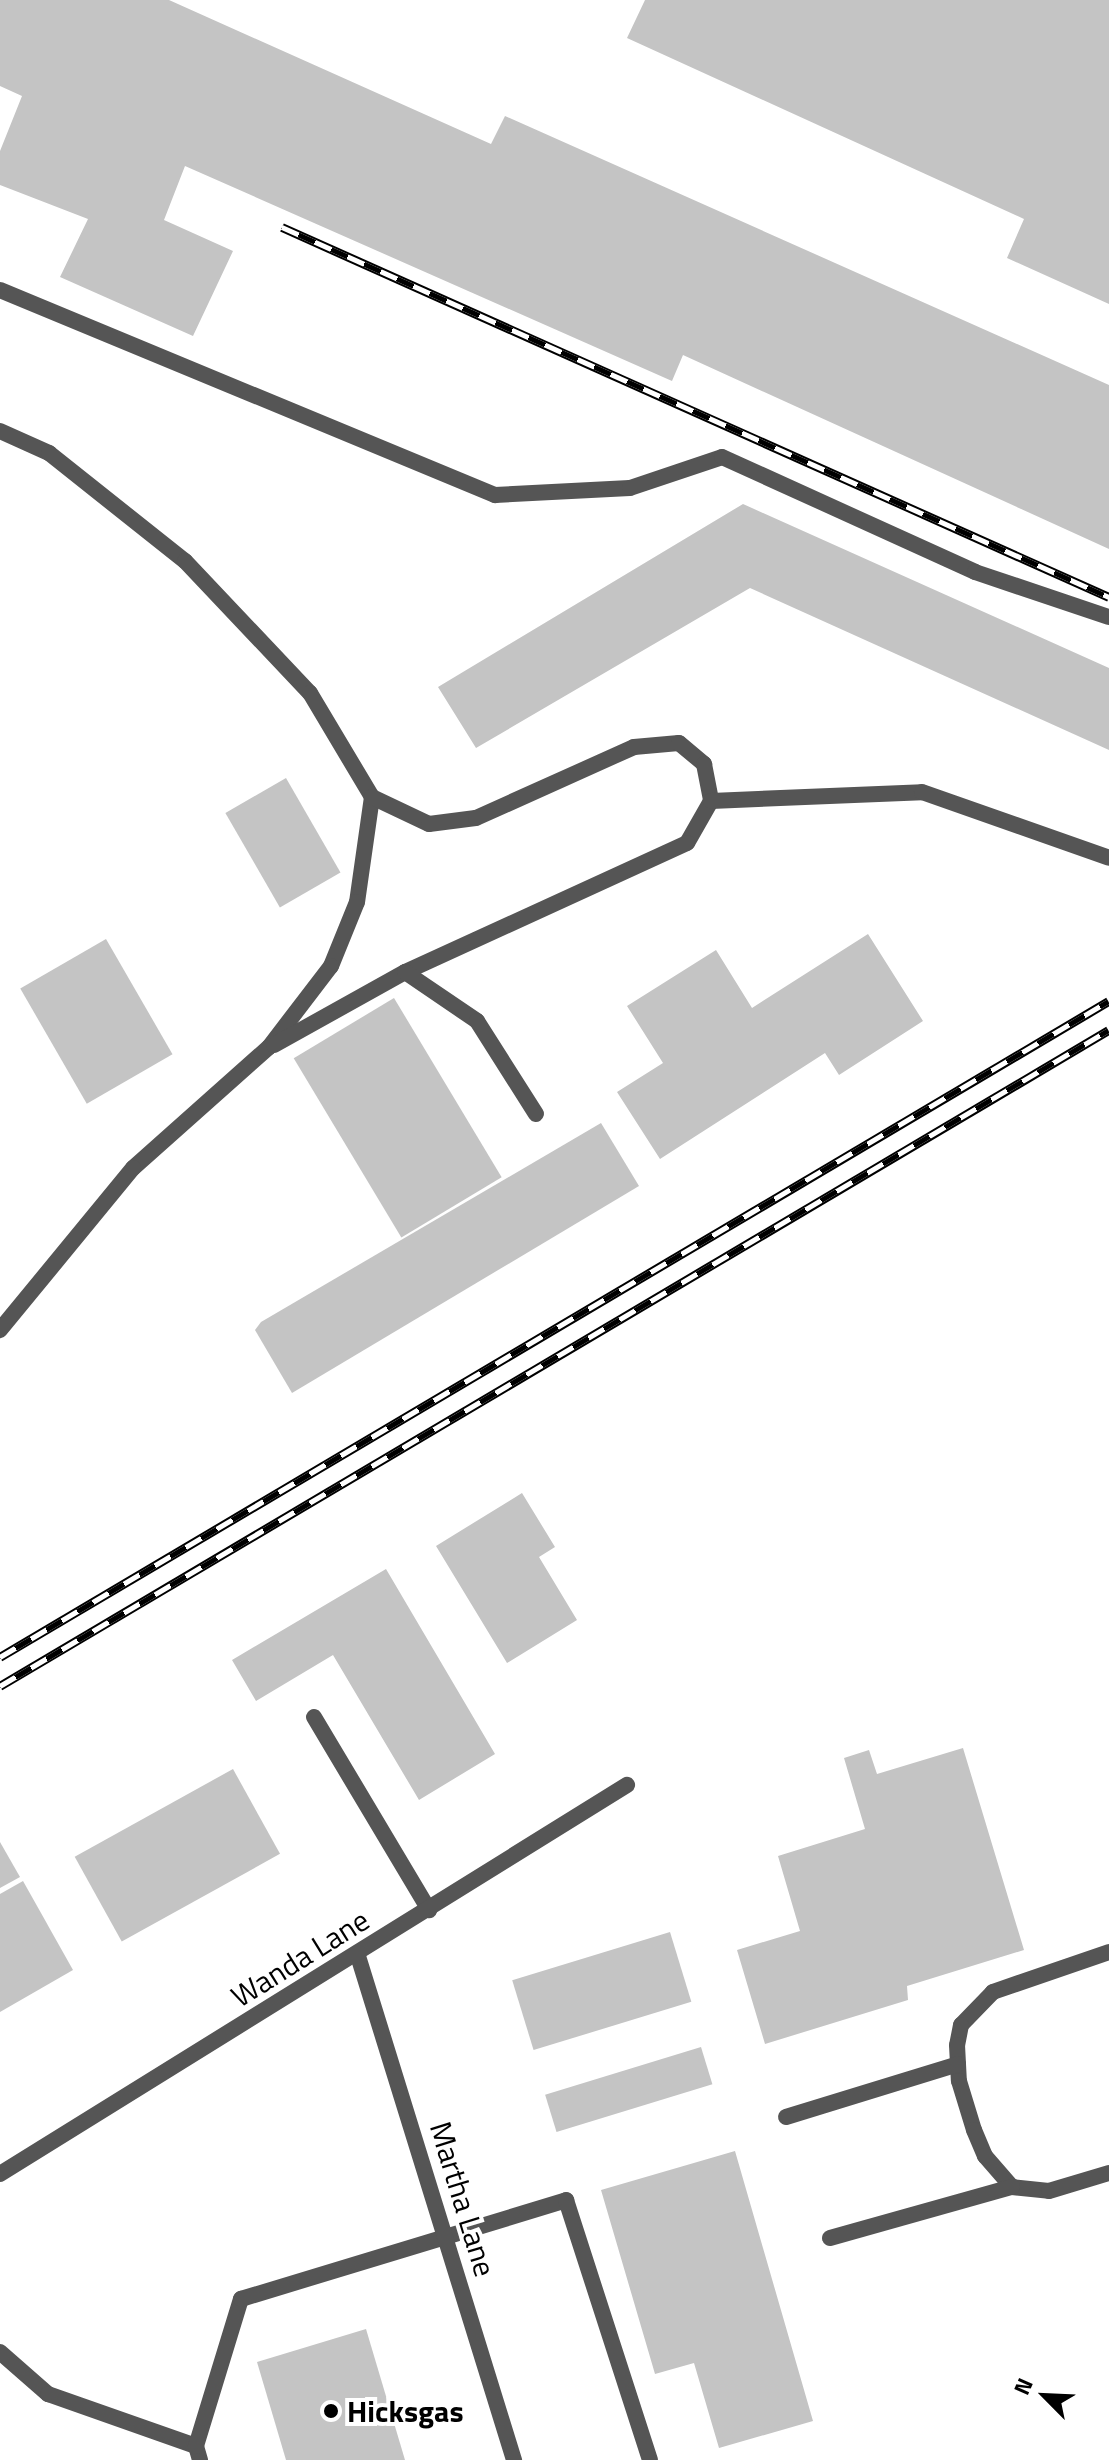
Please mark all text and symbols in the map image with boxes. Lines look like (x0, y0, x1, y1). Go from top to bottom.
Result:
street label: Wanda Lane (225, 1902, 375, 2014)
street label: Martha Lane (422, 2117, 504, 2281)
north arrow (1005, 2356, 1085, 2436)
text: N (1004, 2372, 1042, 2400)
place label: Hicksgas (347, 2393, 464, 2429)
marker: Hicksgas (322, 2402, 340, 2420)

